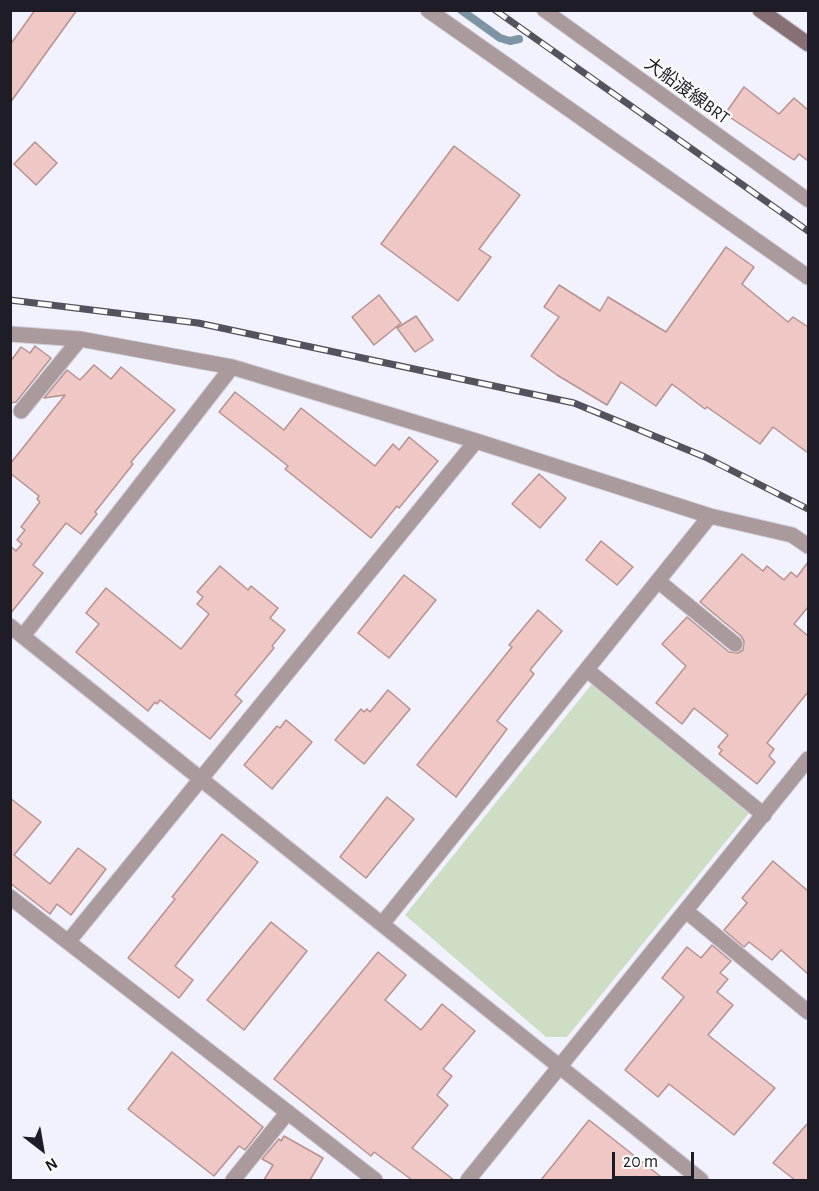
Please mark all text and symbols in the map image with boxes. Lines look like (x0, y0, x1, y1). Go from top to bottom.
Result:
street label: 大船渡線BRT (640, 53, 734, 129)
north arrow (12, 1119, 72, 1179)
scale bar (615, 1140, 698, 1178)
text: 20 m (623, 1153, 658, 1171)
text: N (42, 1155, 60, 1174)

